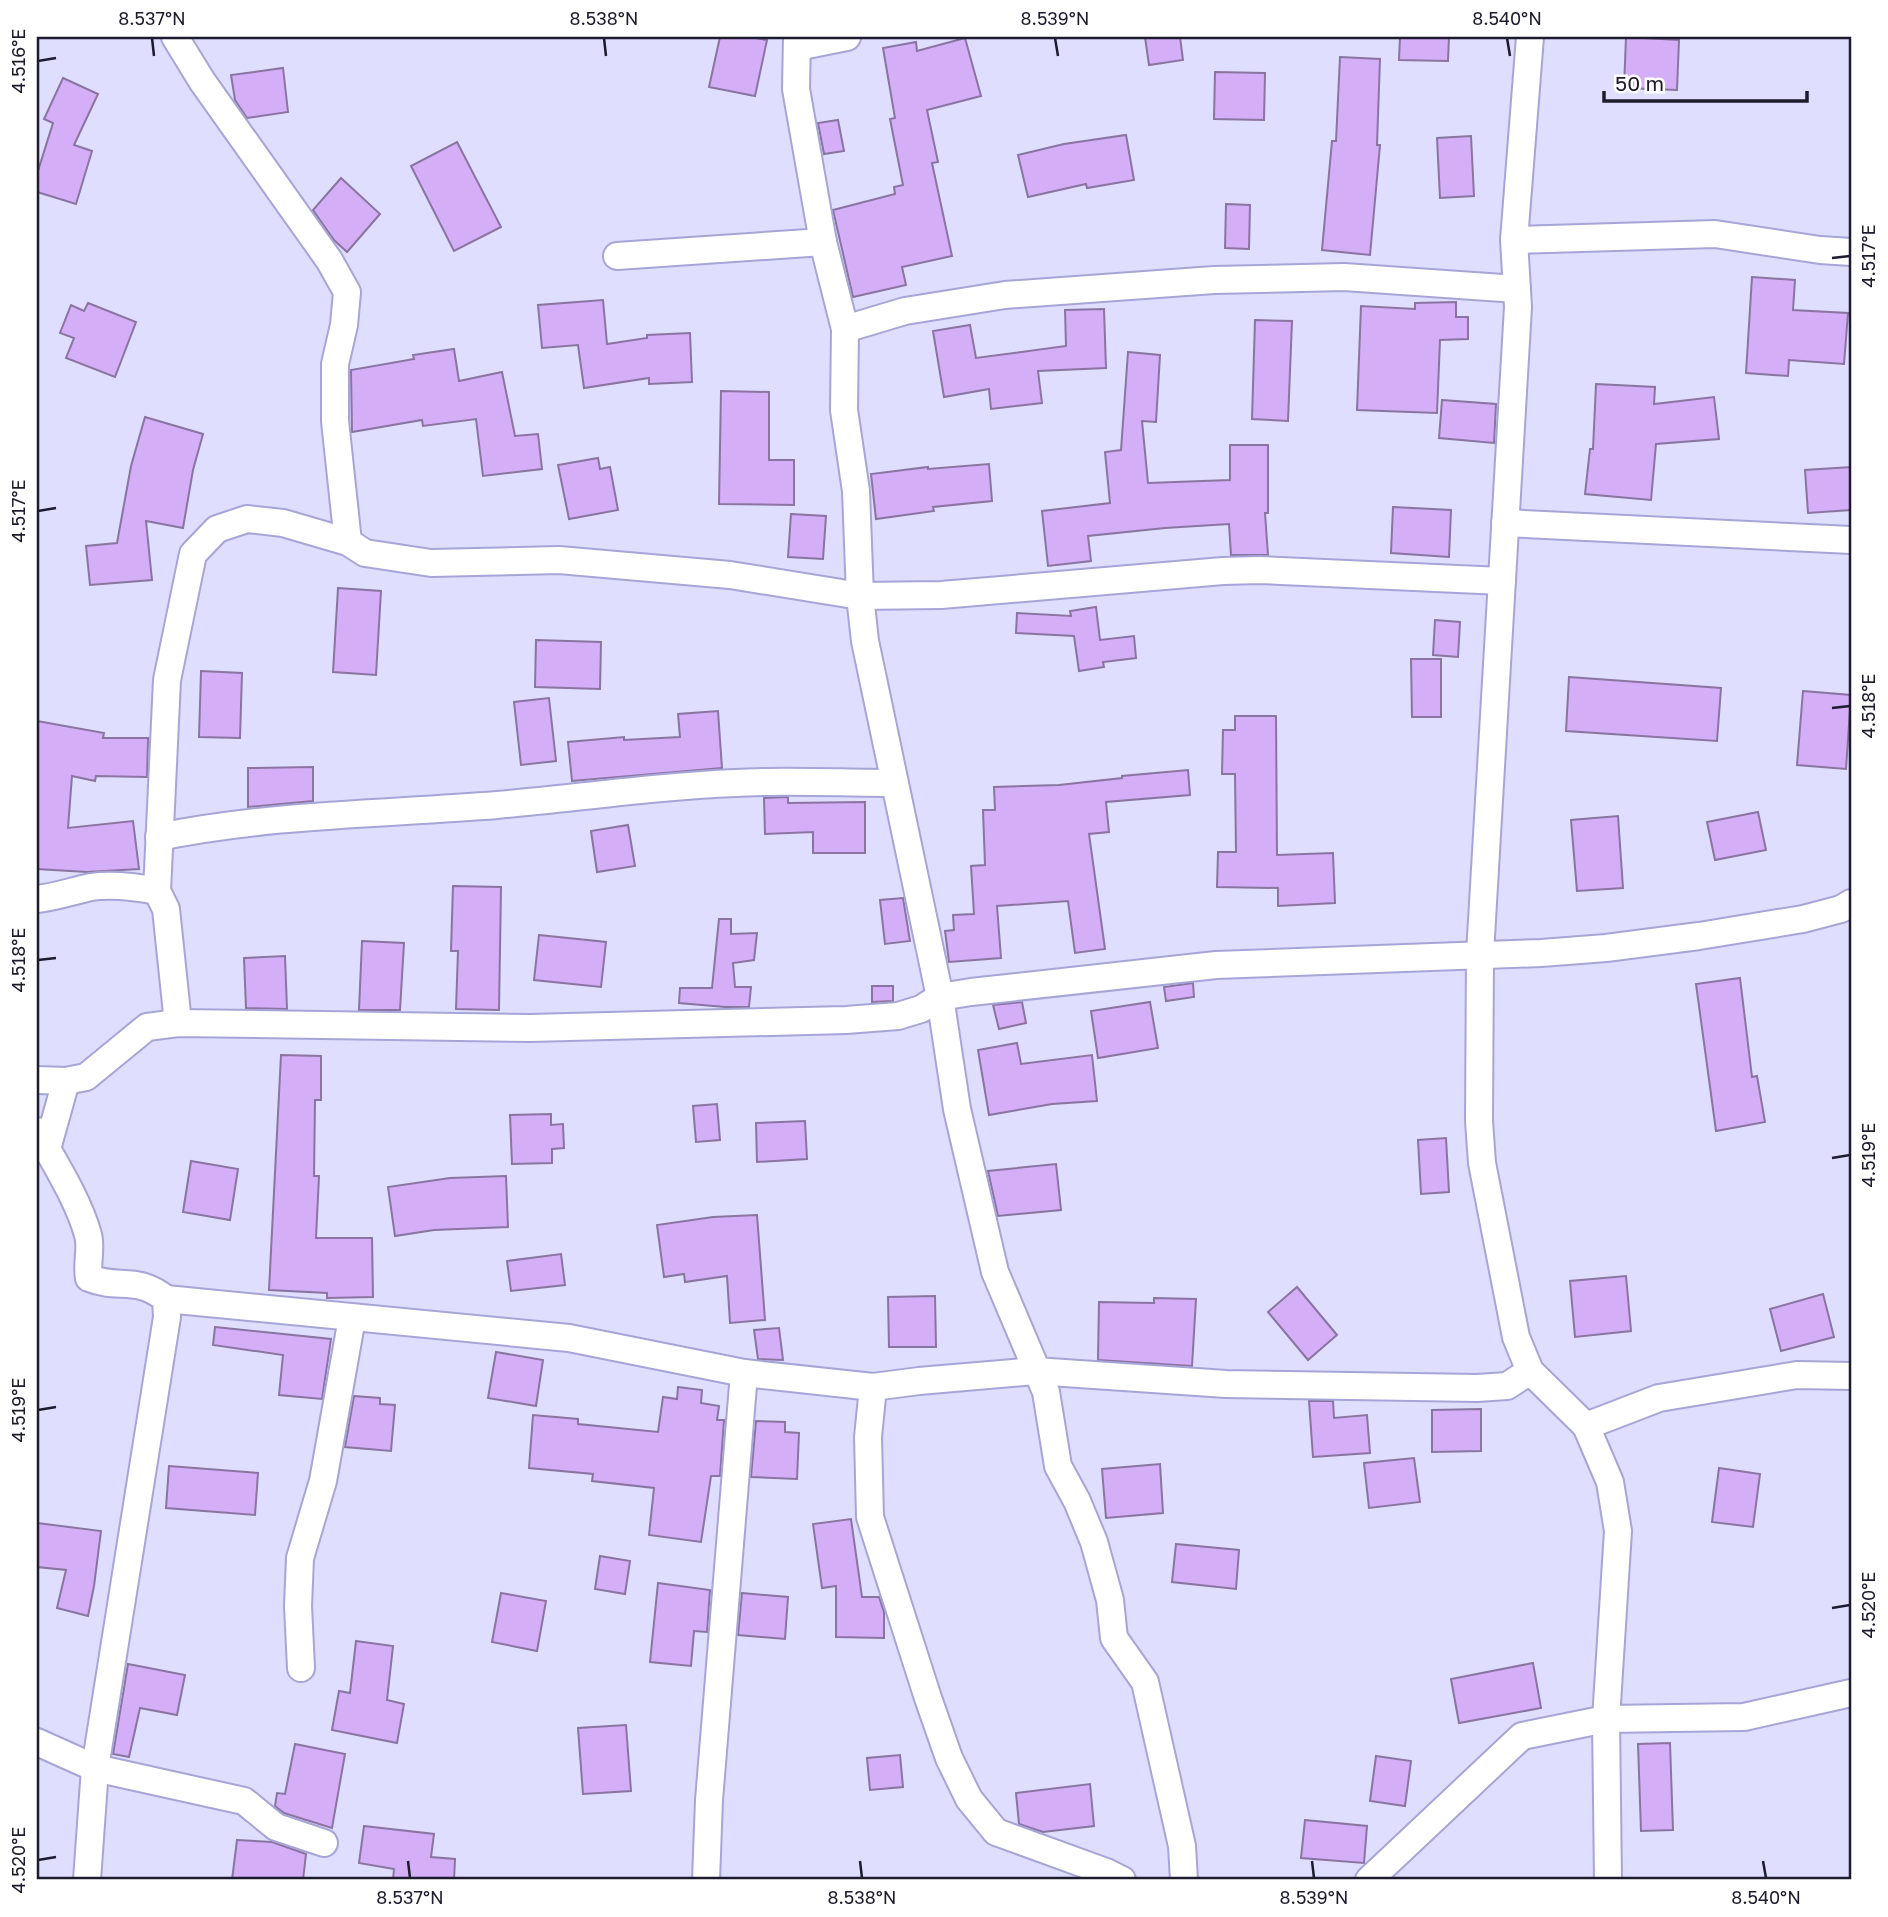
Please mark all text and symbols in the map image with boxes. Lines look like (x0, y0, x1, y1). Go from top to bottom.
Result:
text: 8.537°N (118, 7, 186, 29)
text: 8.538°N (569, 7, 639, 29)
text: 8.539°N (1021, 7, 1089, 29)
text: 8.540°N (1472, 7, 1542, 29)
text: 4.516°E (7, 29, 29, 93)
scale bar (1604, 60, 1808, 104)
text: 50 m (1615, 70, 1664, 96)
text: 4.517°E (1857, 224, 1879, 288)
text: 4.517°E (7, 479, 29, 543)
text: 4.518°E (1857, 674, 1879, 738)
text: 4.518°E (7, 928, 29, 992)
text: 4.519°E (1857, 1123, 1879, 1187)
text: 4.519°E (7, 1378, 29, 1442)
text: 4.520°E (1857, 1572, 1879, 1638)
text: 4.520°E (7, 1827, 29, 1893)
text: 8.537°N (376, 1886, 444, 1908)
text: 8.538°N (827, 1886, 897, 1908)
text: 8.539°N (1280, 1886, 1348, 1908)
text: 8.540°N (1731, 1886, 1801, 1908)

